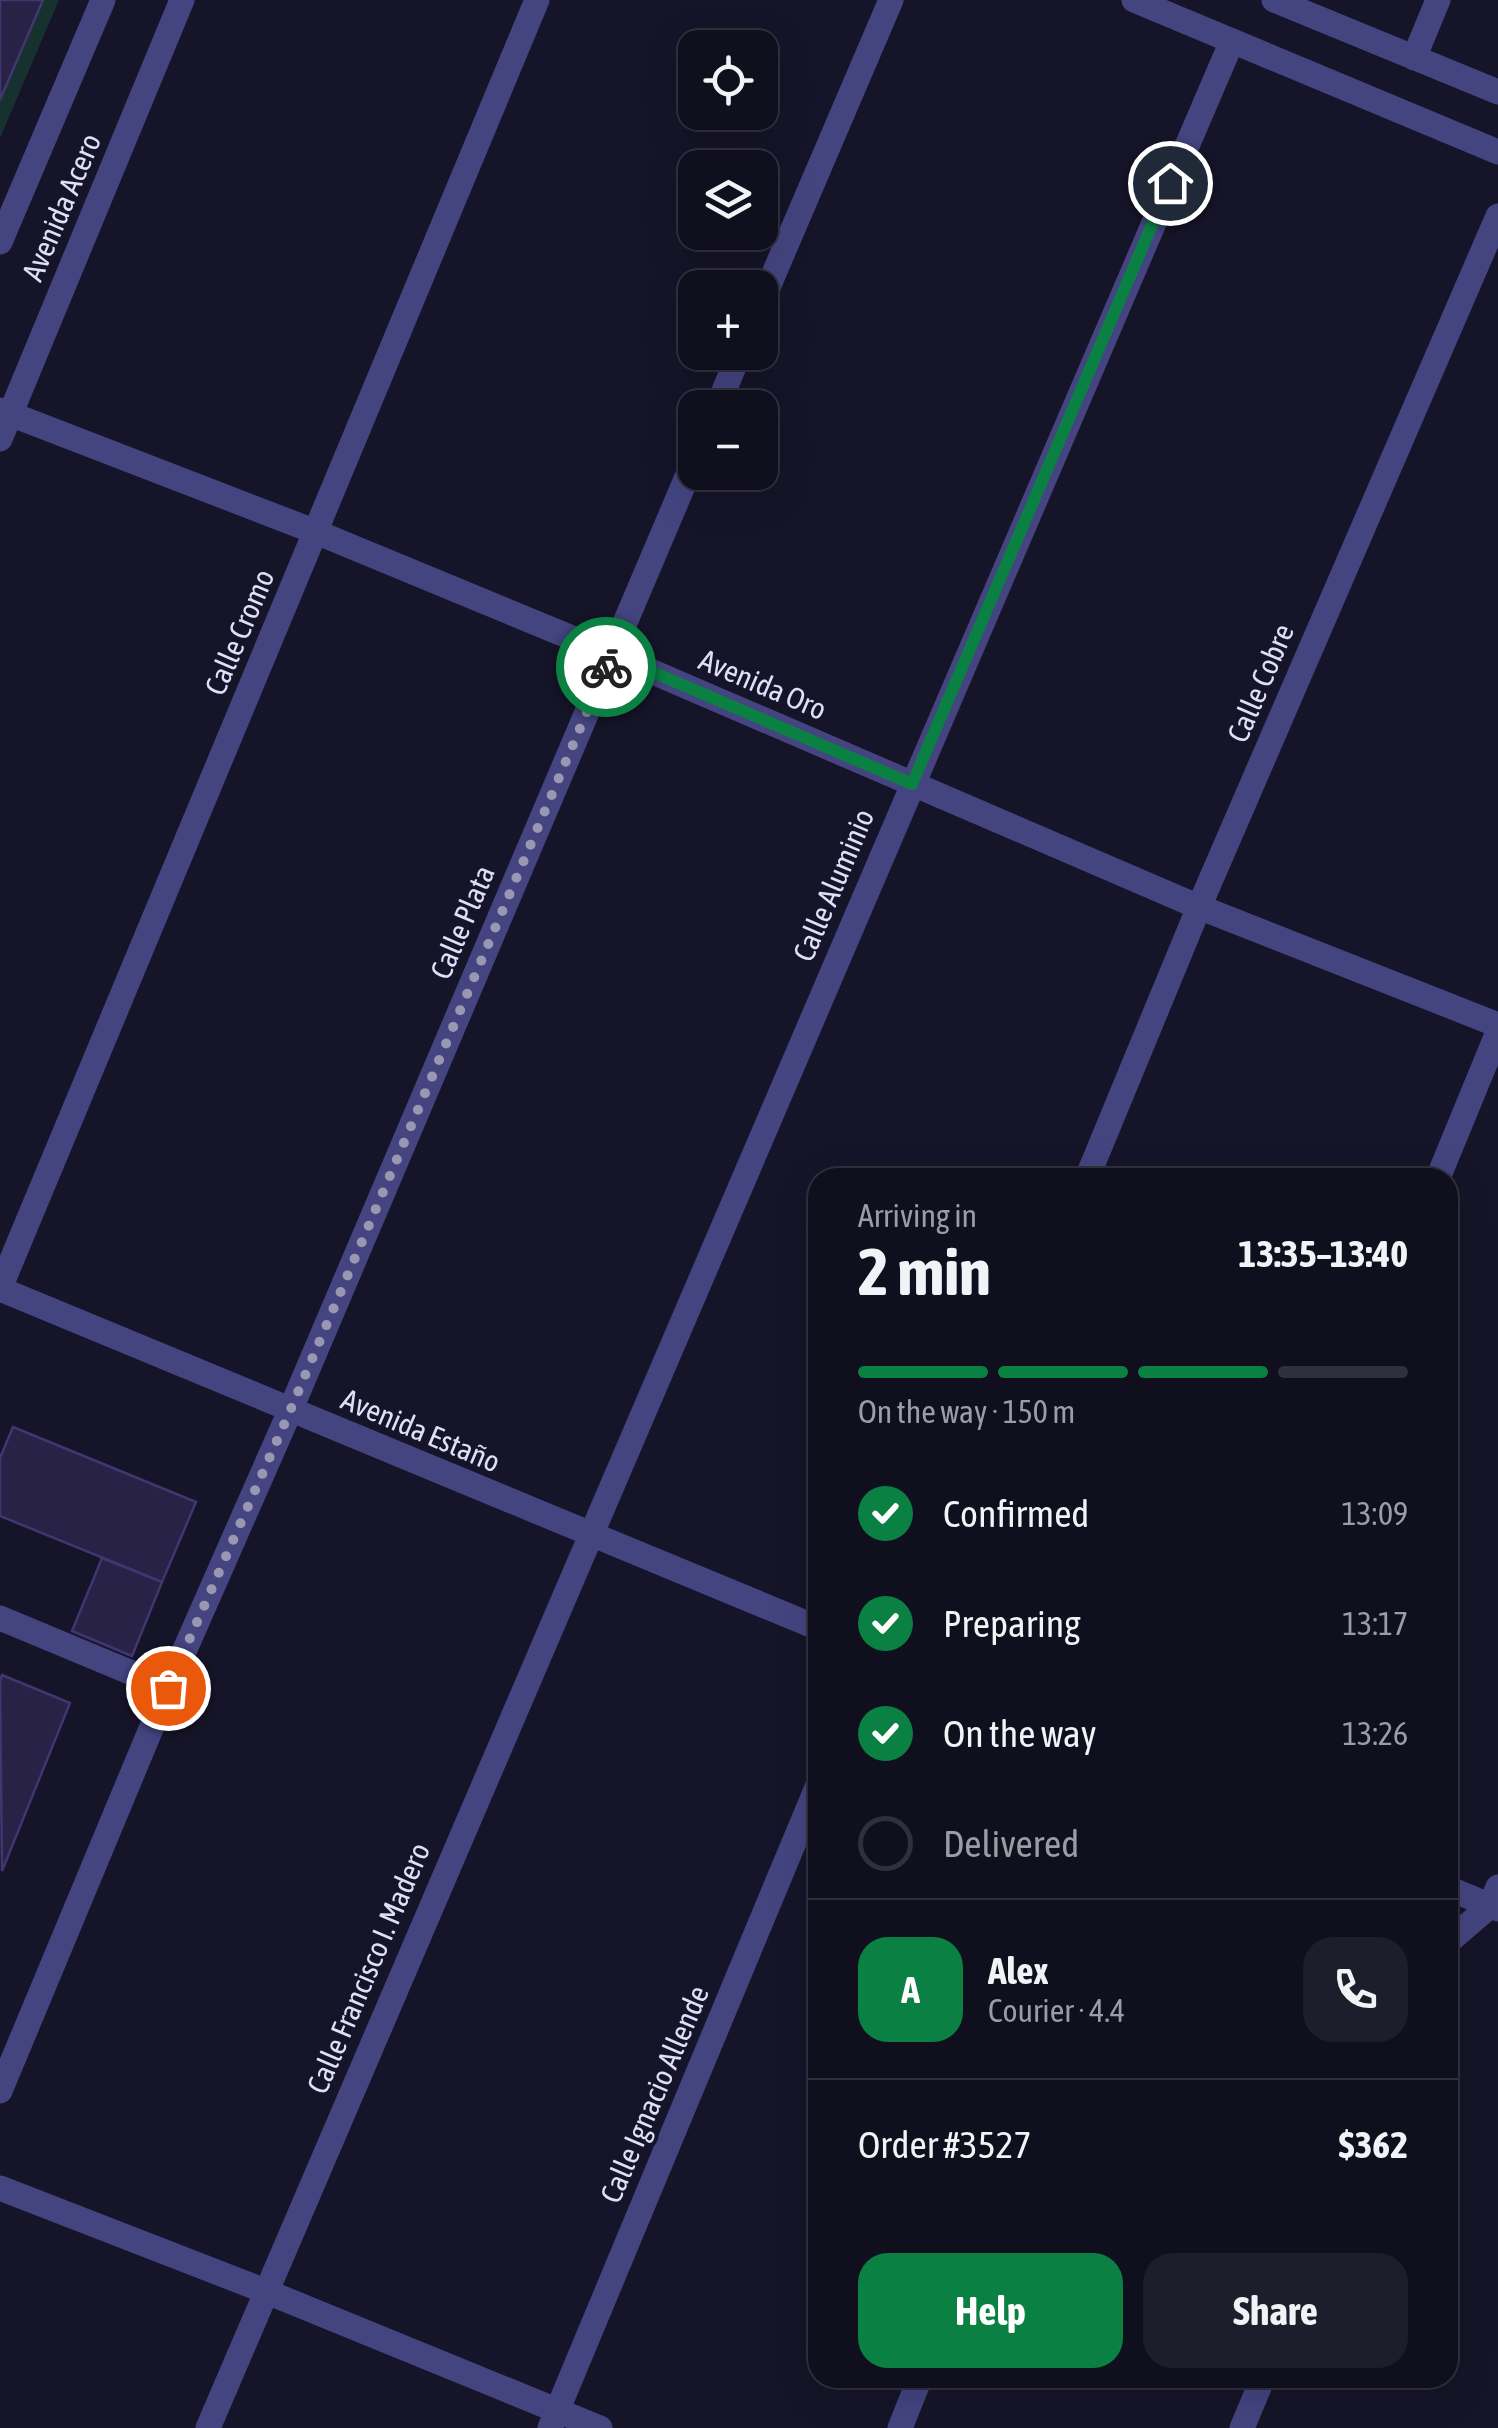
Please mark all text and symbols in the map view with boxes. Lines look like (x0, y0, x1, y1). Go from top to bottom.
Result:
map controls (678, 30, 778, 490)
button: locate (678, 30, 778, 130)
street label: Avenida Acero (15, 128, 107, 286)
pin (1128, 141, 1213, 226)
button: layers (678, 150, 778, 250)
icon: home (1143, 156, 1198, 211)
button: + (678, 270, 778, 370)
button: − (678, 390, 778, 490)
street label: Calle Cromo (197, 564, 281, 700)
courier (556, 617, 656, 717)
street label: Calle Cobre (1220, 619, 1300, 747)
icon: bike (579, 640, 634, 695)
street label: Avenida Oro (694, 642, 832, 726)
street label: Calle Aluminio (786, 804, 880, 966)
street label: Calle Plata (423, 860, 501, 984)
text: Arriving in (858, 1197, 977, 1234)
text: 13:35–13:40 (1238, 1232, 1408, 1275)
text: 2 min (858, 1234, 991, 1309)
street label: Avenida Estaño (337, 1381, 505, 1479)
text: On the way · 150 m (858, 1393, 1075, 1430)
icon: check (858, 1486, 913, 1541)
text: Confirmed (943, 1492, 1089, 1535)
text: 13:09 (1342, 1495, 1408, 1532)
icon: check (858, 1596, 913, 1651)
text: Preparing (943, 1602, 1081, 1645)
text: 13:17 (1342, 1605, 1408, 1642)
pin (126, 1646, 211, 1731)
icon: bag (141, 1661, 196, 1716)
icon: check (858, 1706, 913, 1761)
text: On the way (943, 1712, 1096, 1755)
text: 13:26 (1342, 1715, 1408, 1752)
text: Delivered (943, 1822, 1079, 1865)
street label: Calle Francisco I. Madero (300, 1838, 436, 2098)
button: phone (1303, 1937, 1408, 2042)
text: Alex (988, 1949, 1049, 1992)
text: A (901, 1968, 920, 2011)
street label: Calle Ignacio Allende (593, 1980, 715, 2208)
text: Courier · 4.4 (988, 1992, 1125, 2029)
text: Order #3527 (858, 2123, 1031, 2166)
text: $362 (1338, 2123, 1408, 2166)
button: Help (858, 2253, 1123, 2368)
button: Share (1143, 2253, 1408, 2368)

